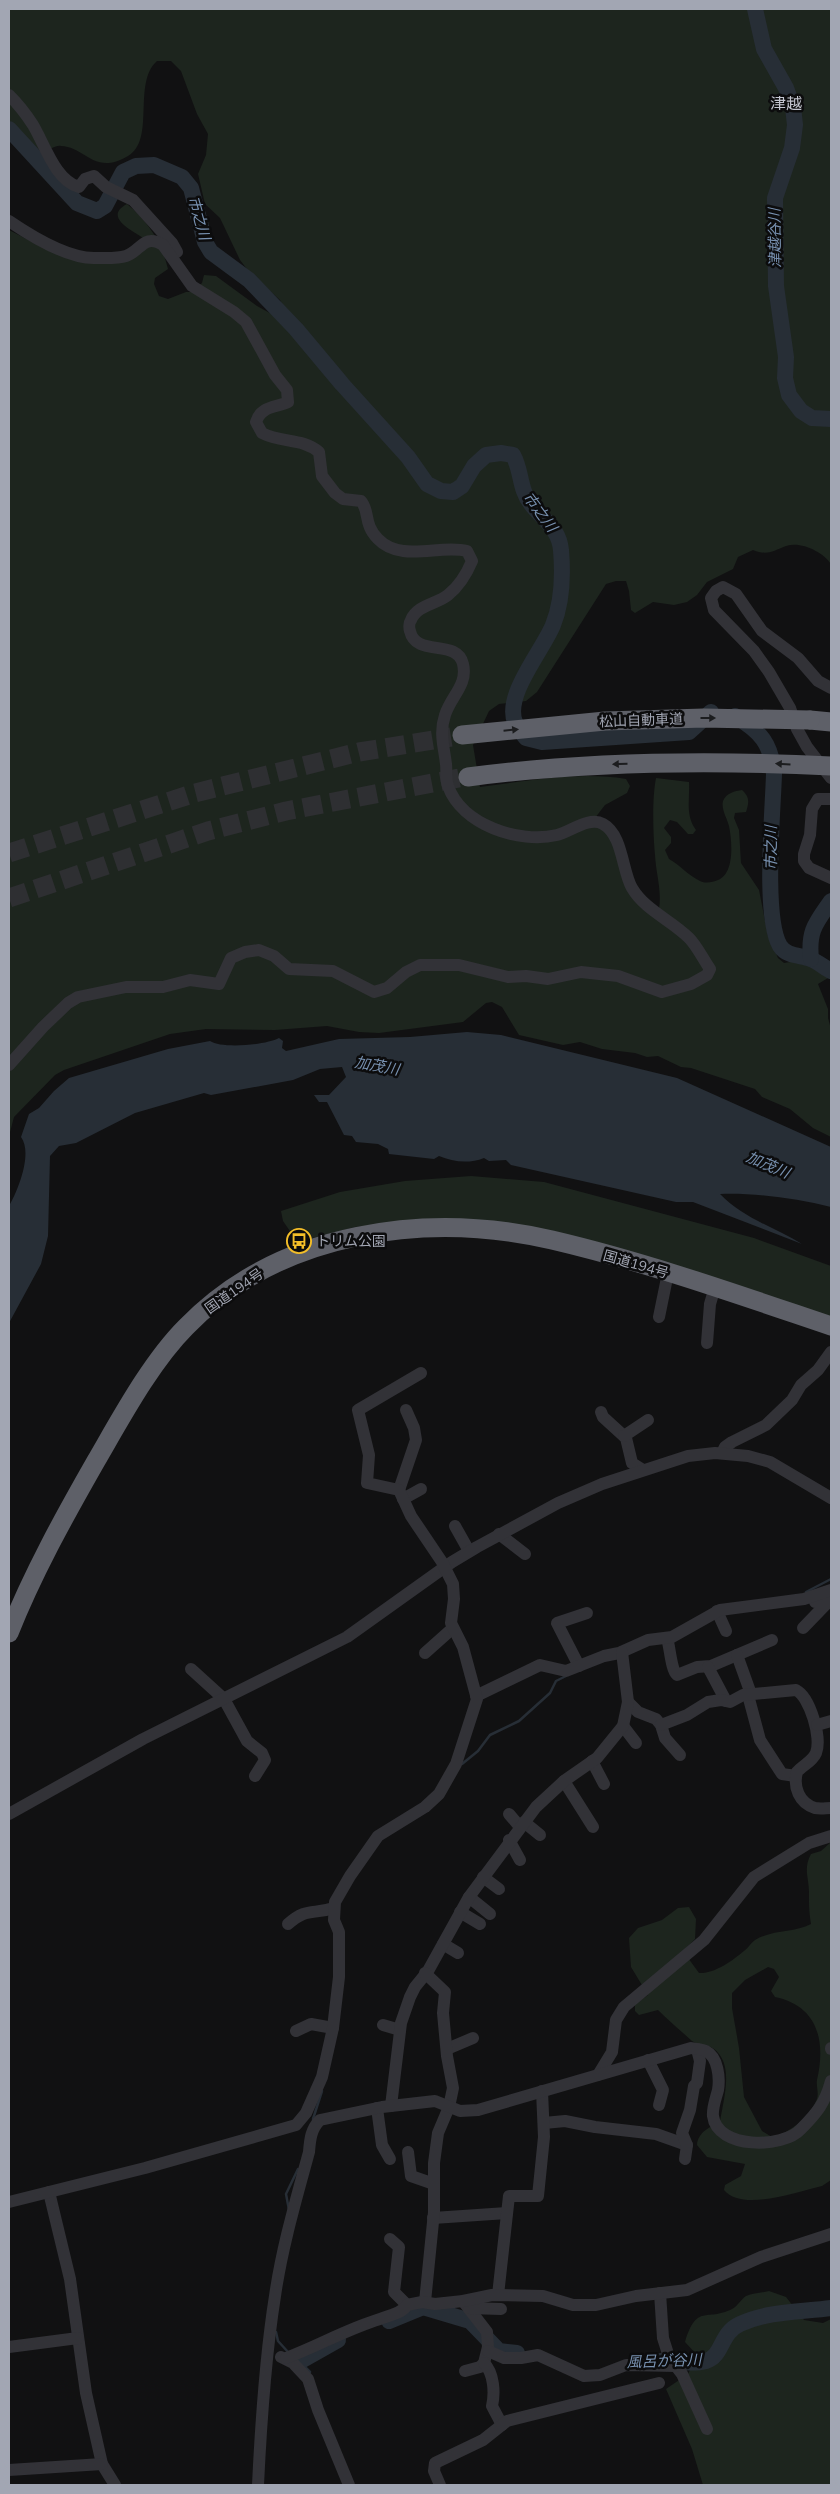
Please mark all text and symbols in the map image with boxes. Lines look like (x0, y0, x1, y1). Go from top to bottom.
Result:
district label: 津越 (770, 93, 802, 113)
water label: 市之川 (184, 194, 215, 244)
water label: 津越谷川 (764, 206, 785, 268)
water label: 市之川 (519, 488, 563, 537)
street label: 松山自動車道 (599, 710, 683, 730)
one-way arrow (700, 714, 716, 722)
one-way arrow (503, 726, 519, 734)
one-way arrow (612, 760, 628, 768)
one-way arrow (774, 760, 790, 768)
water label: 市之川 (761, 824, 780, 871)
water label: 加茂川 (353, 1052, 403, 1079)
water label: 加茂川 (744, 1147, 794, 1183)
bus stop icon: トリム公園 (286, 1228, 312, 1254)
place label: トリム公園 (316, 1232, 386, 1250)
street label: 国道194号 (601, 1246, 671, 1282)
street label: 国道194号 (201, 1264, 267, 1318)
water label: 風呂が谷川 (626, 2350, 704, 2371)

